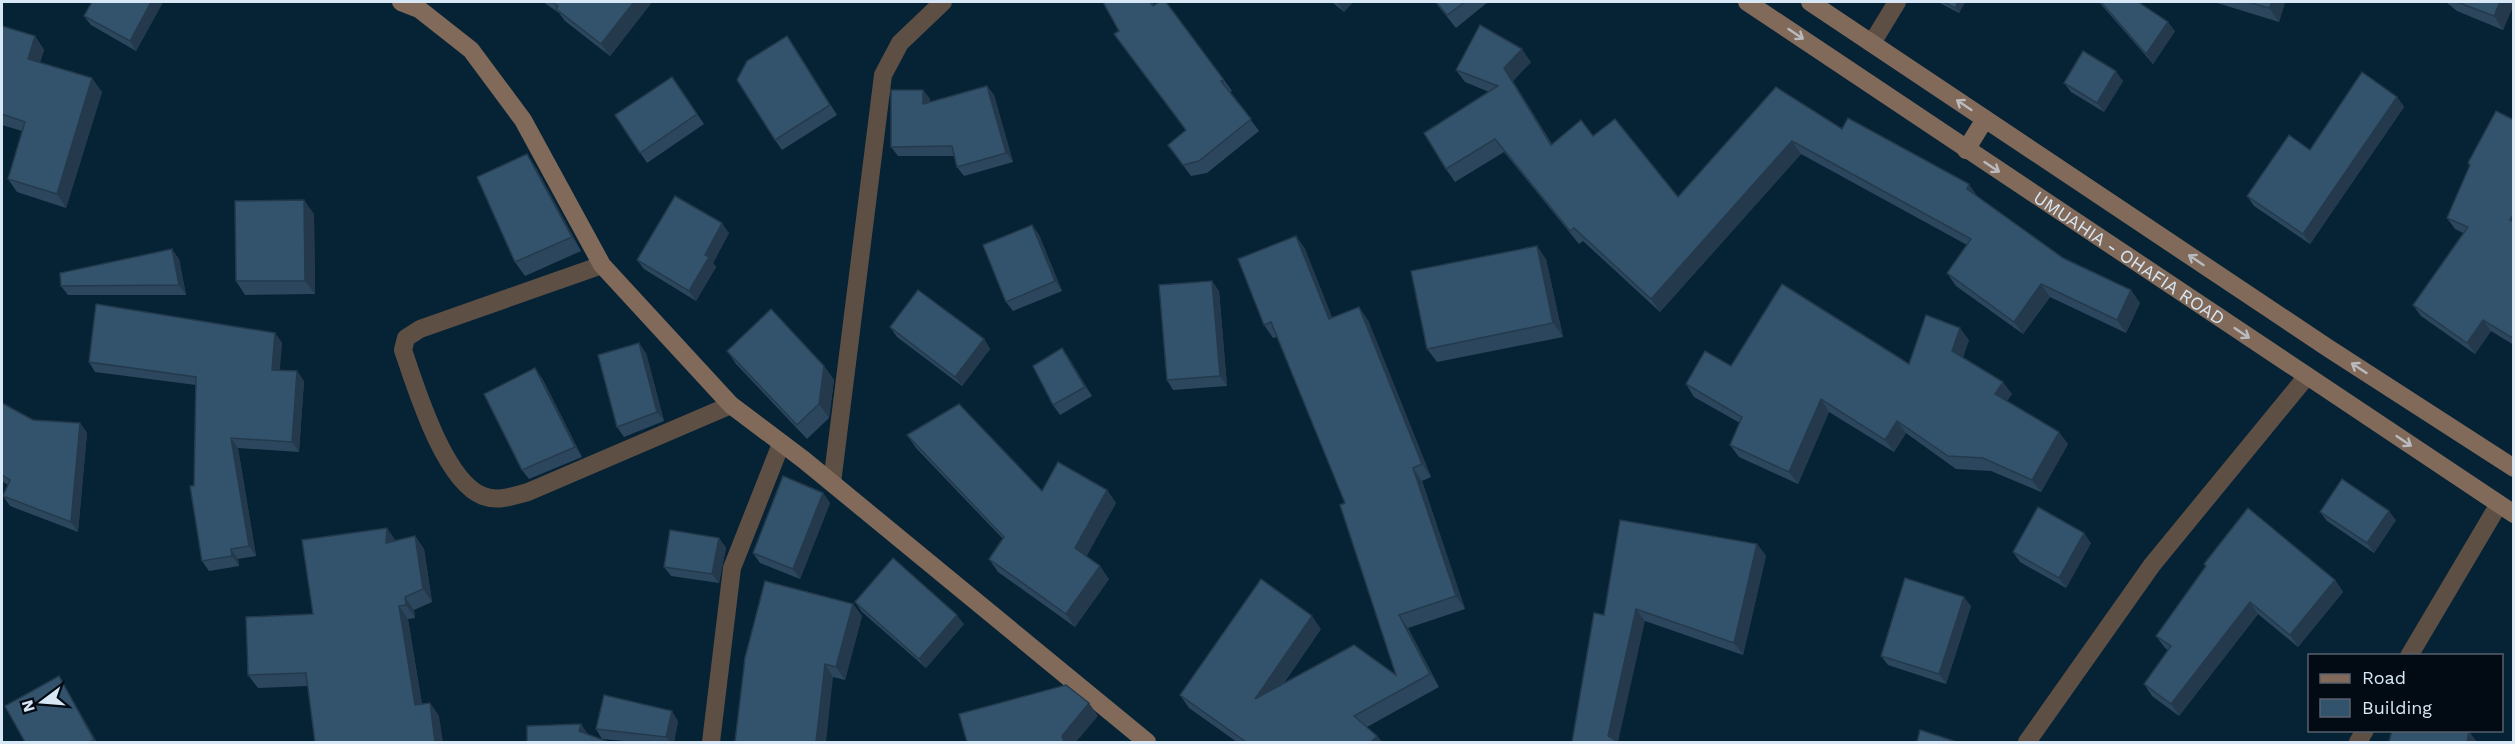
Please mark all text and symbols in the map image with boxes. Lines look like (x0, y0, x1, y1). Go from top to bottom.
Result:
one-way arrow (1787, 28, 1803, 40)
one-way arrow (1957, 99, 1973, 111)
one-way arrow (1983, 161, 2000, 173)
street label: UMUAHIA - OHAFIA ROAD (2030, 186, 2229, 329)
one-way arrow (2188, 254, 2205, 266)
one-way arrow (2233, 327, 2250, 339)
one-way arrow (2350, 362, 2367, 375)
one-way arrow (2395, 435, 2412, 447)
legend (2308, 654, 2503, 732)
text: Road (2362, 667, 2406, 688)
north arrow (12, 672, 72, 732)
text: Building (2362, 697, 2432, 718)
text: N (17, 698, 39, 714)

